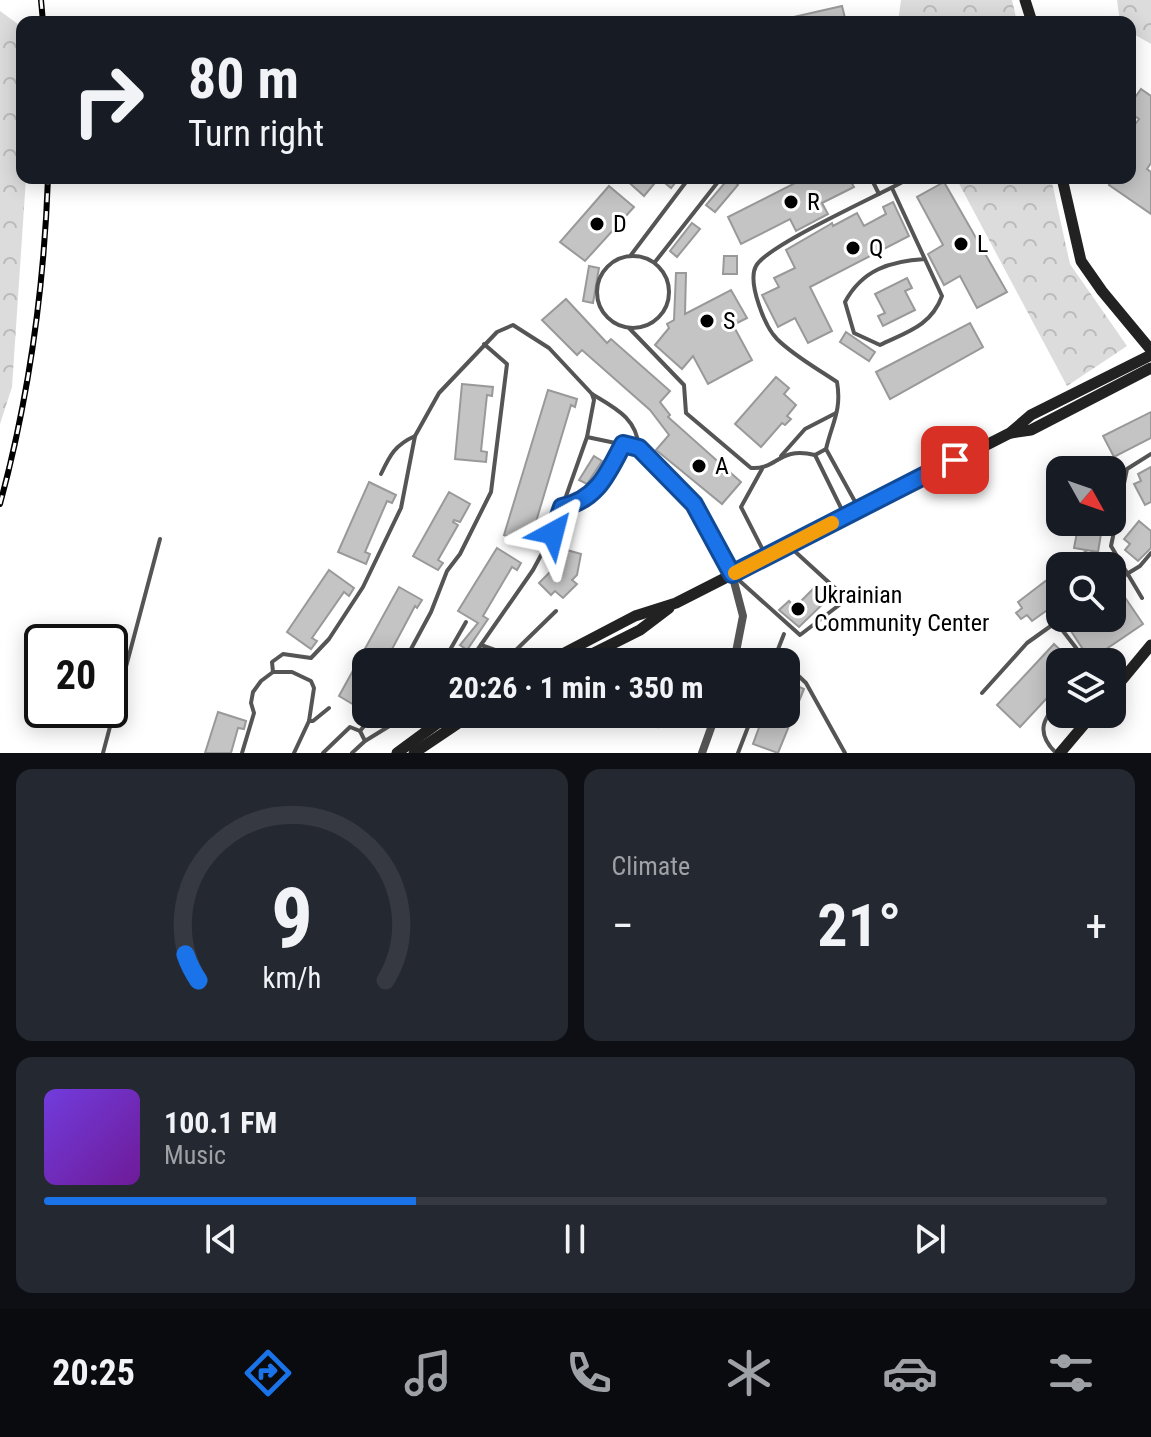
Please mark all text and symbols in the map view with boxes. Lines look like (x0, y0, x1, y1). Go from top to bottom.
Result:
text: 80 m (188, 46, 299, 112)
icon: right (56, 48, 160, 152)
text: Turn right (188, 113, 324, 155)
place label: R (807, 188, 820, 216)
marker: R (782, 193, 800, 211)
place label: D (613, 210, 627, 238)
marker: D (588, 215, 606, 233)
place label: L (977, 230, 988, 258)
place label: Q (869, 234, 883, 262)
marker: L (952, 235, 970, 253)
marker: Q (844, 239, 862, 257)
place label: S (723, 307, 735, 335)
marker: S (698, 312, 716, 330)
pin (921, 426, 989, 494)
icon: arrive (933, 438, 977, 482)
place label: A (715, 452, 729, 480)
north arrow (1046, 456, 1126, 536)
map controls (1046, 456, 1126, 728)
marker: A (690, 457, 708, 475)
position arrow (511, 491, 595, 575)
button: search (1046, 552, 1126, 632)
place label: Ukrainian Community Center (814, 581, 989, 637)
marker: Ukrainian Community Center (789, 600, 807, 618)
speed limit sign: 20 (24, 624, 128, 728)
button: layers (1046, 648, 1126, 728)
text: 20:26 · 1 min · 350 m (449, 670, 703, 705)
text: Climate (612, 851, 690, 881)
text: 9 (271, 870, 313, 967)
text: 21° (817, 890, 901, 961)
text: − (612, 900, 634, 952)
text: + (1085, 900, 1107, 952)
text: km/h (262, 961, 321, 995)
text: 100.1 FM (164, 1105, 277, 1140)
text: Music (164, 1140, 226, 1170)
icon: previous (199, 1217, 243, 1261)
icon: pause (553, 1217, 597, 1261)
icon: next (908, 1217, 952, 1261)
icon: directions (240, 1345, 296, 1401)
icon: music (400, 1345, 456, 1401)
icon: phone (561, 1345, 617, 1401)
icon: climate (721, 1345, 777, 1401)
icon: car (882, 1345, 938, 1401)
icon: filters (1043, 1345, 1099, 1401)
text: 20:25 (52, 1352, 135, 1394)

